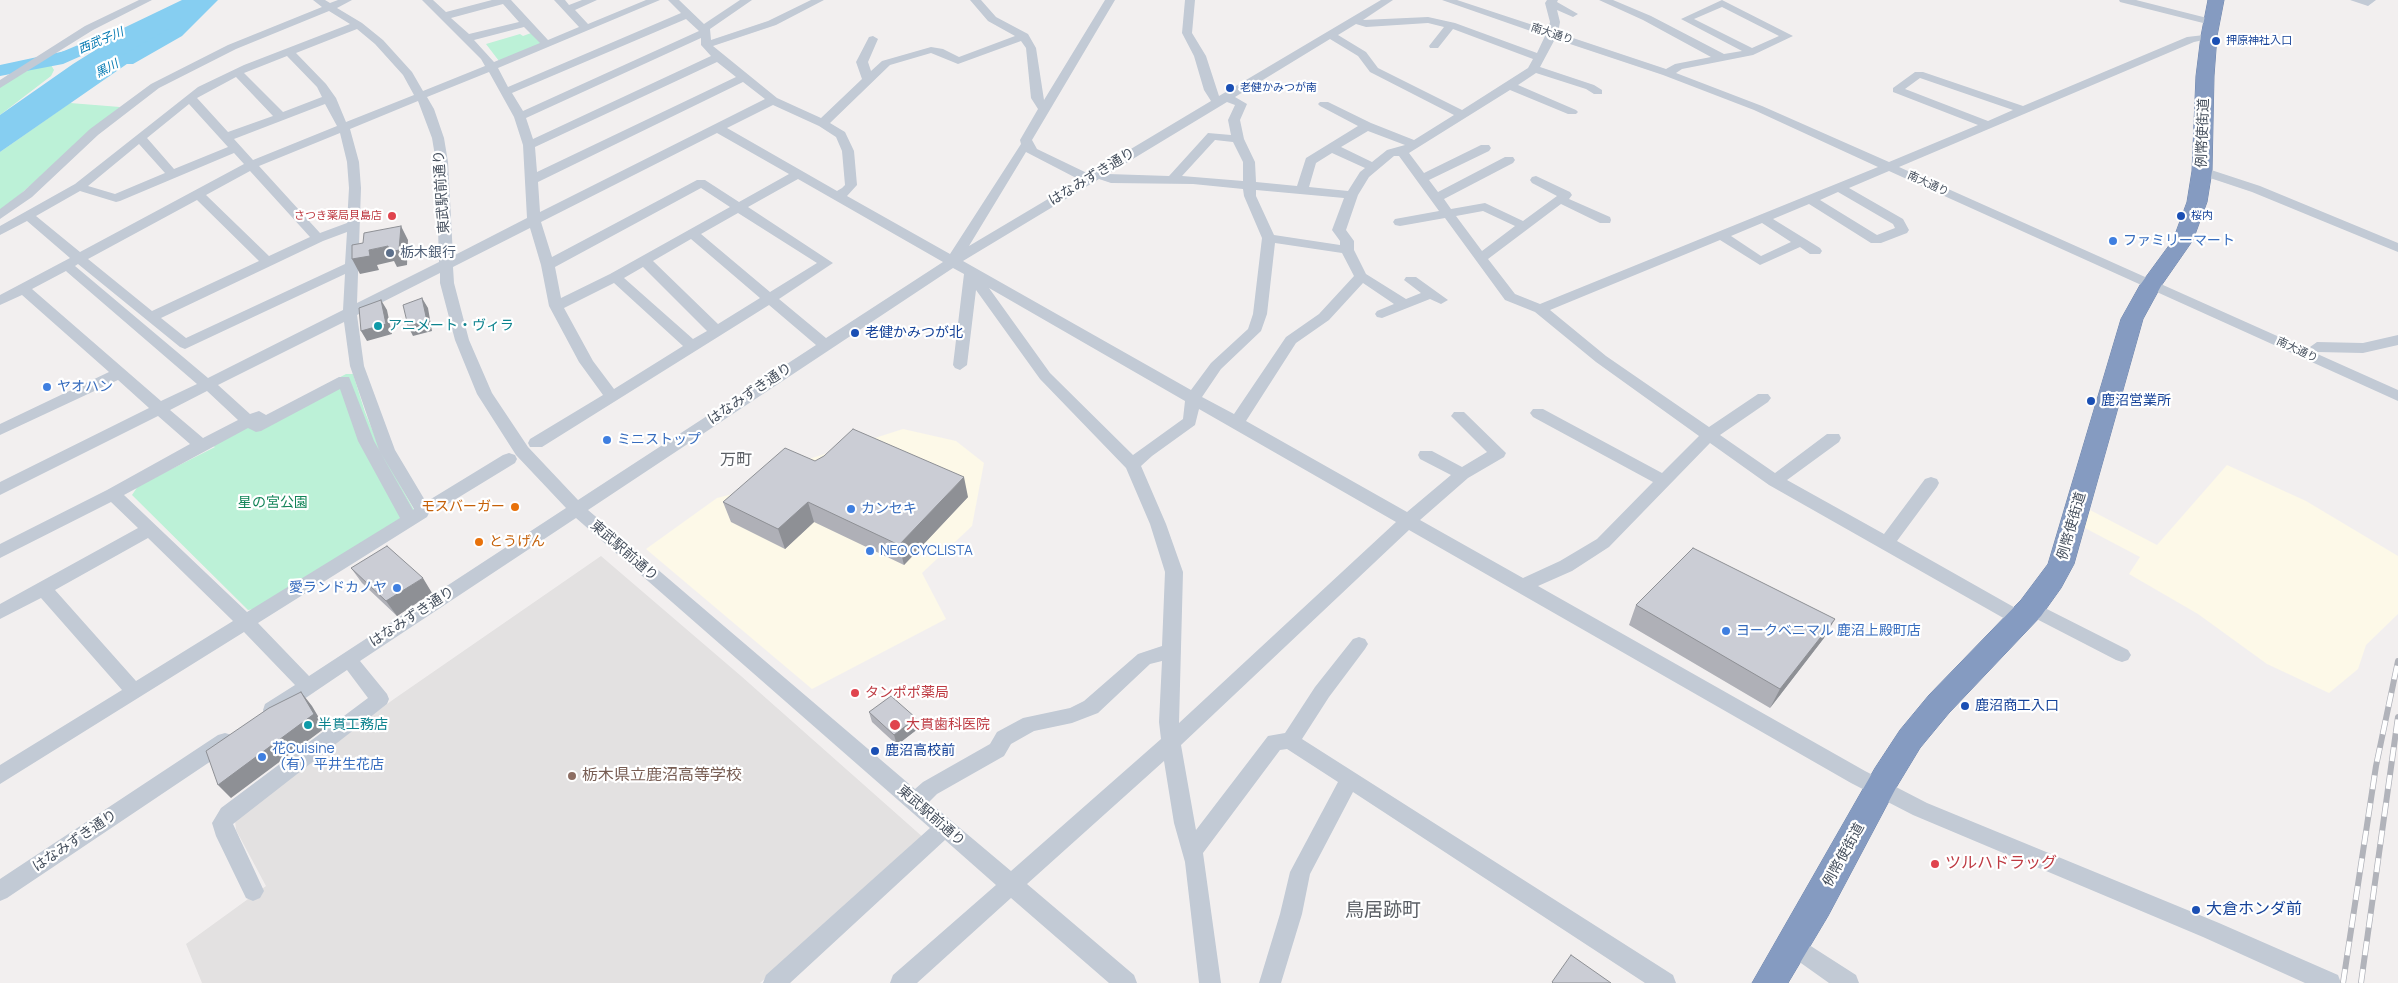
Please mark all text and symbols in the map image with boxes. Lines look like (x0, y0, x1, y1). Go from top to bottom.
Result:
street label: 南大通り (1529, 21, 1575, 47)
water label: 西武子川 (76, 25, 126, 57)
place label: 押原神社入口 (2226, 34, 2292, 48)
marker: 押原神社入口 (2210, 35, 2222, 47)
water label: 黒川 (93, 57, 121, 81)
place label: 老健かみつが南 (1240, 81, 1317, 95)
marker: 老健かみつが南 (1224, 82, 1236, 94)
street label: 例幣使街道 (2193, 98, 2213, 168)
street label: はなみずき通り (1046, 145, 1138, 209)
street label: 東武駅前通り (431, 150, 453, 234)
street label: 南大通り (1905, 169, 1951, 199)
place label: さつき薬局貝島店 (294, 209, 382, 223)
place label: 桜内 (2191, 209, 2213, 223)
marker: さつき薬局貝島店 (386, 210, 398, 222)
marker: 桜内 (2175, 210, 2187, 222)
place label: ファミリーマート (2123, 233, 2235, 249)
marker: ファミリーマート (2107, 235, 2119, 247)
place label: 栃木銀行 (400, 245, 456, 261)
marker: 栃木銀行 (384, 247, 396, 259)
place label: アニメート・ヴィラ (388, 318, 514, 334)
marker: アニメート・ヴィラ (372, 320, 384, 332)
place label: 老健かみつが北 (865, 325, 963, 341)
marker: 老健かみつが北 (849, 327, 861, 339)
street label: 南大通り (2274, 335, 2320, 365)
street label: はなみずき通り (705, 360, 795, 428)
place label: ヤオハン (57, 379, 113, 395)
marker: ヤオハン (41, 381, 53, 393)
place label: 鹿沼営業所 (2101, 393, 2171, 409)
marker: 鹿沼営業所 (2085, 395, 2097, 407)
place label: ミニストップ (617, 432, 701, 448)
marker: ミニストップ (601, 434, 613, 446)
district label: 万町 (720, 451, 752, 471)
street label: 例幣使街道 (2054, 490, 2090, 562)
park label: 星の宮公園 (238, 495, 308, 511)
place label: モスバーガー (421, 499, 505, 515)
marker: モスバーガー (509, 501, 521, 513)
place label: カンセキ (861, 501, 917, 517)
marker: カンセキ (845, 503, 857, 515)
street label: 東武駅前通り (587, 517, 661, 585)
place label: とうげん (489, 534, 545, 550)
marker: とうげん (473, 536, 485, 548)
place label: NEO CYCLISTA (880, 543, 973, 559)
marker: NEO CYCLISTA (864, 545, 876, 557)
place label: 愛ランドカノヤ (289, 580, 387, 596)
marker: 愛ランドカノヤ (391, 582, 403, 594)
street label: はなみずき通り (366, 583, 458, 651)
place label: ヨークベニマル 鹿沼上殿町店 (1736, 623, 1921, 639)
marker: ヨークベニマル 鹿沼上殿町店 (1720, 625, 1732, 637)
place label: タンポポ薬局 (865, 685, 949, 701)
marker: タンポポ薬局 (849, 687, 861, 699)
place label: 鹿沼商工入口 (1975, 698, 2059, 714)
marker: 鹿沼商工入口 (1959, 700, 1971, 712)
place label: 半貫工務店 (318, 717, 388, 733)
place label: 大貫歯科医院 (906, 717, 990, 733)
marker: 大貫歯科医院 (888, 718, 902, 732)
marker: 半貫工務店 (302, 719, 314, 731)
place label: 花Cuisine （有）平井生花店 (272, 741, 384, 774)
place label: 鹿沼高校前 (885, 743, 955, 759)
marker: 鹿沼高校前 (869, 745, 881, 757)
marker: 花Cuisine （有）平井生花店 (256, 751, 268, 763)
place label: 栃木県立鹿沼高等学校 (582, 766, 742, 786)
marker: 栃木県立鹿沼高等学校 (566, 770, 578, 782)
street label: 東武駅前通り (894, 782, 968, 850)
street label: はなみずき通り (30, 807, 120, 875)
street label: 例幣使街道 (1820, 820, 1868, 890)
place label: ツルハドラッグ (1945, 854, 2057, 874)
marker: ツルハドラッグ (1929, 858, 1941, 870)
district label: 鳥居跡町 (1345, 900, 1421, 922)
place label: 大倉ホンダ前 (2206, 900, 2302, 920)
marker: 大倉ホンダ前 (2190, 904, 2202, 916)

